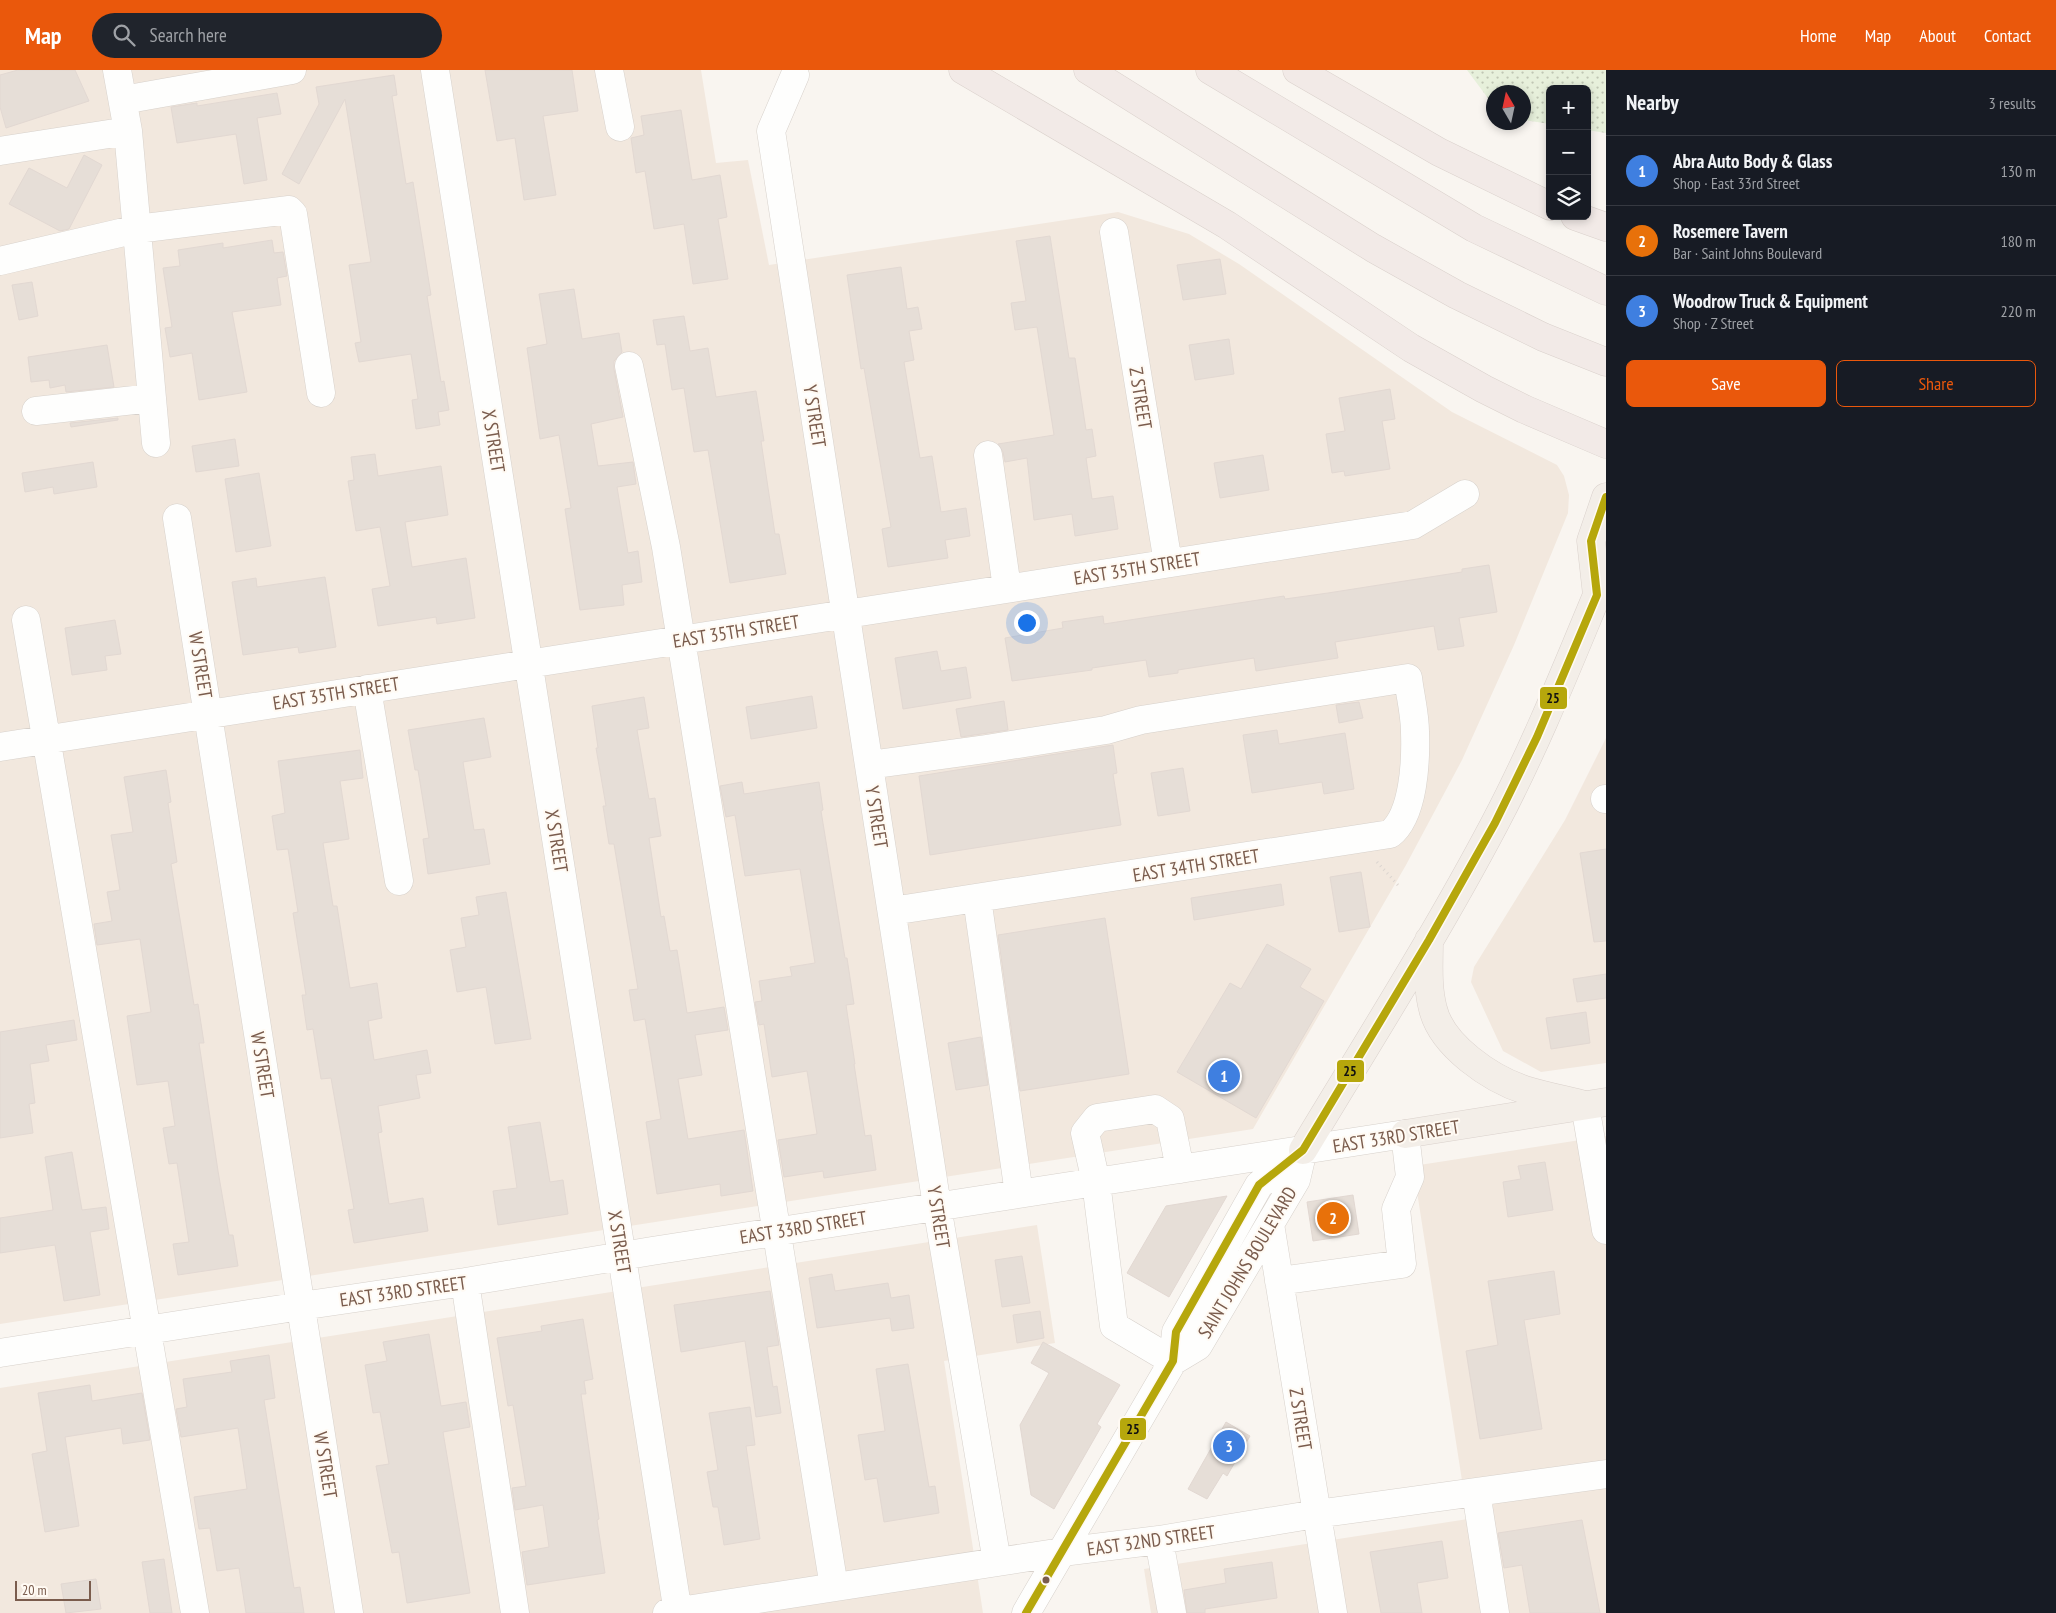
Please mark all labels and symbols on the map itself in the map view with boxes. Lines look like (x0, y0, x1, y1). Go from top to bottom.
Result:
north arrow (1486, 85, 1531, 130)
street label: Z STREET (1124, 365, 1158, 431)
street label: Y STREET (798, 383, 832, 449)
street label: X STREET (477, 408, 511, 475)
street label: EAST 35TH STREET (1072, 546, 1202, 590)
street label: EAST 35TH STREET (671, 609, 801, 653)
your location (1014, 610, 1040, 636)
street label: W STREET (184, 630, 218, 700)
street label: EAST 35TH STREET (271, 671, 401, 715)
line badge: 25 (1539, 686, 1568, 710)
text: 25 (1546, 689, 1560, 707)
street label: Y STREET (860, 784, 894, 850)
street label: X STREET (540, 808, 574, 875)
street label: EAST 34TH STREET (1131, 843, 1261, 887)
street label: W STREET (246, 1030, 280, 1100)
pin: 1 (1208, 1057, 1240, 1095)
line badge: 25 (1336, 1059, 1365, 1083)
text: 25 (1343, 1062, 1357, 1080)
street label: EAST 33RD STREET (1331, 1114, 1462, 1158)
street label: SAINT JOHNS BOULEVARD (1192, 1182, 1302, 1342)
street label: Y STREET (922, 1184, 956, 1250)
pin: 2 (1317, 1199, 1349, 1237)
street label: EAST 33RD STREET (738, 1205, 869, 1249)
street label: X STREET (603, 1209, 637, 1276)
street label: EAST 33RD STREET (338, 1270, 469, 1312)
street label: Z STREET (1284, 1386, 1318, 1452)
line badge: 25 (1119, 1417, 1147, 1441)
text: 25 (1126, 1420, 1140, 1438)
pin: 3 (1213, 1427, 1245, 1465)
street label: W STREET (309, 1430, 343, 1500)
street label: EAST 32ND STREET (1085, 1519, 1217, 1561)
unlabelled marker (1041, 1575, 1051, 1585)
scale bar (15, 1578, 91, 1601)

